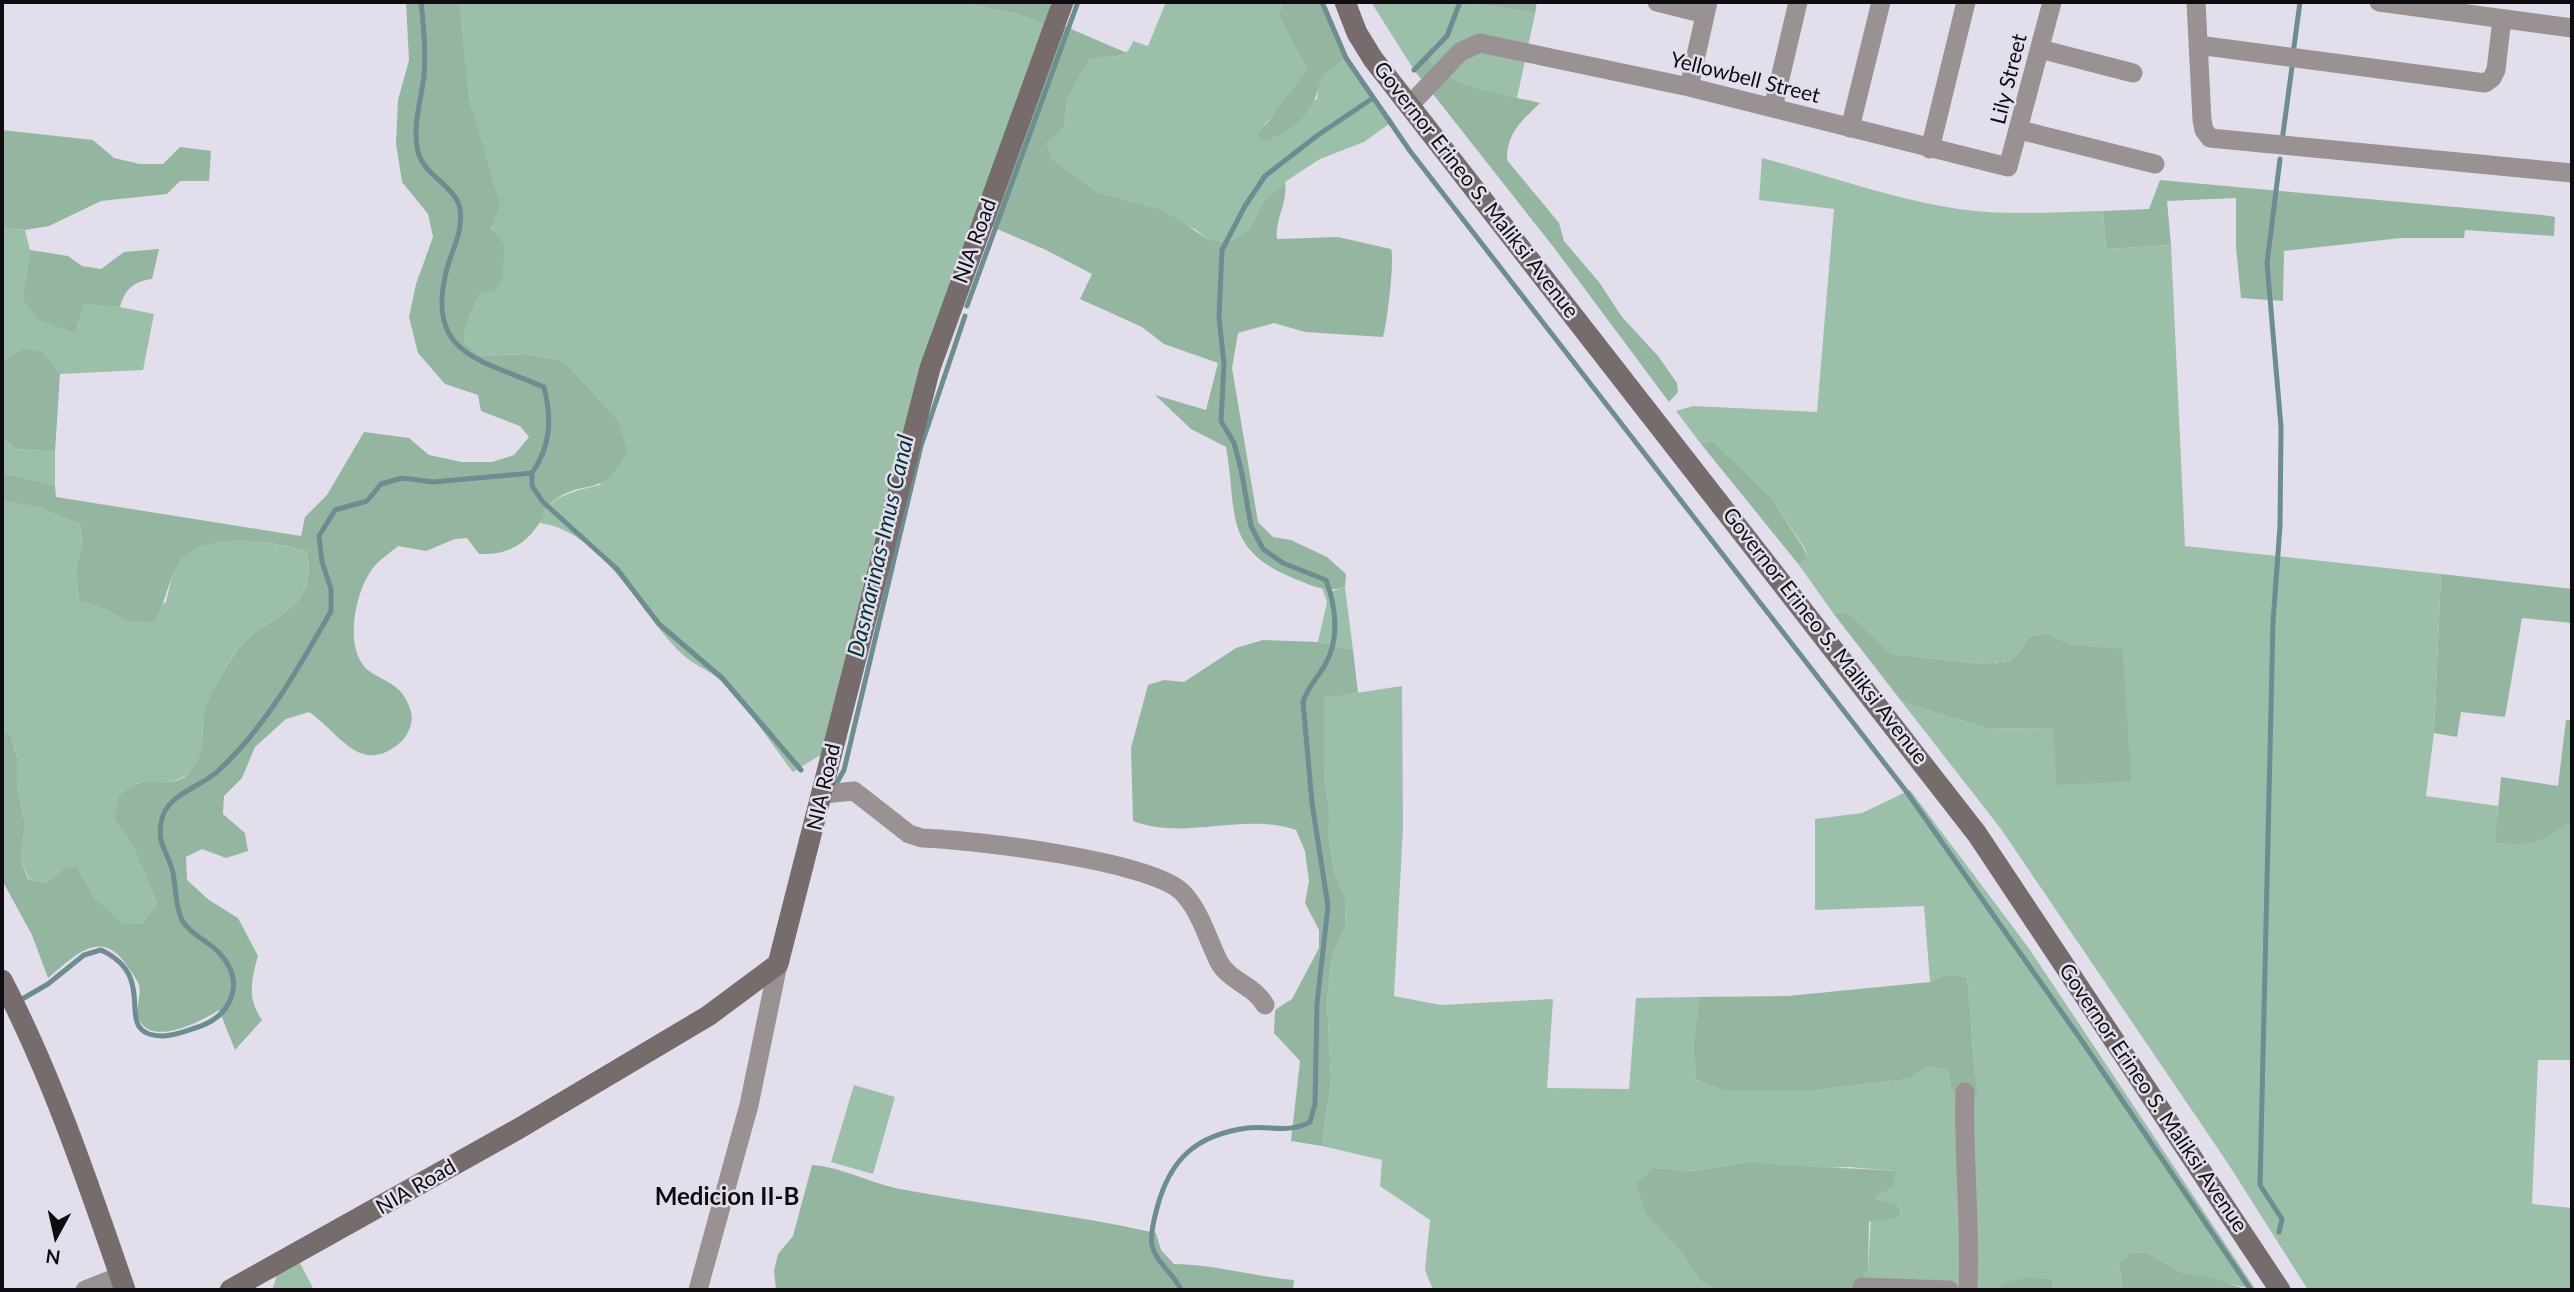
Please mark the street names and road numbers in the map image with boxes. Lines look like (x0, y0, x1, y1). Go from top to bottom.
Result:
street label: Lily Street (1986, 31, 2032, 127)
street label: Yellowbell Street (1667, 47, 1823, 109)
street label: Governor Erineo S. Maliksi Avenue (1368, 57, 1584, 323)
street label: NIA Road (948, 195, 1002, 287)
street label: Governor Erineo S. Maliksi Avenue (1717, 503, 1933, 769)
street label: NIA Road (802, 741, 846, 833)
street label: Governor Erineo S. Maliksi Avenue (2054, 959, 2252, 1237)
street label: NIA Road (372, 1154, 460, 1220)

